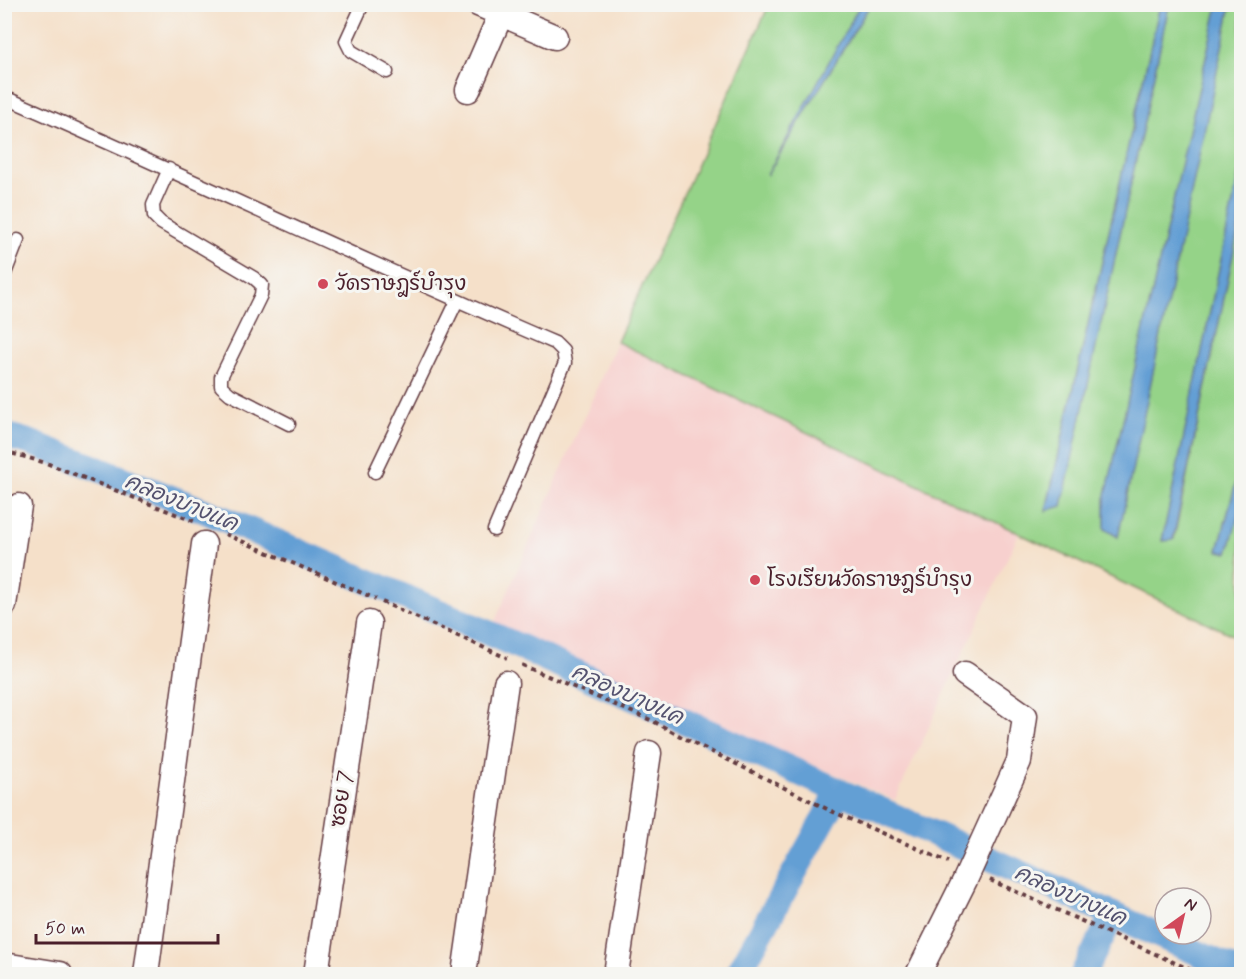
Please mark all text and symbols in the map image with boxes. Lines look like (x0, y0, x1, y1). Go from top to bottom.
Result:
place label: วัดราษฎร์บำรุง (335, 270, 466, 299)
marker: วัดราษฎร์บำรุง (316, 277, 330, 291)
water label: คลองบางแค (121, 468, 242, 539)
place label: โรงเรียนวัดราษฎร์บำรุง (767, 566, 972, 595)
marker: โรงเรียนวัดราษฎร์บำรุง (748, 573, 762, 587)
water label: คลองบางแค (567, 658, 688, 732)
street label: ซอย 7 (324, 768, 360, 830)
water label: คลองบางแค (1010, 859, 1131, 933)
north arrow (1153, 886, 1213, 946)
text: N (1180, 893, 1201, 916)
scale bar (36, 907, 218, 945)
text: 50 m (45, 917, 85, 941)

